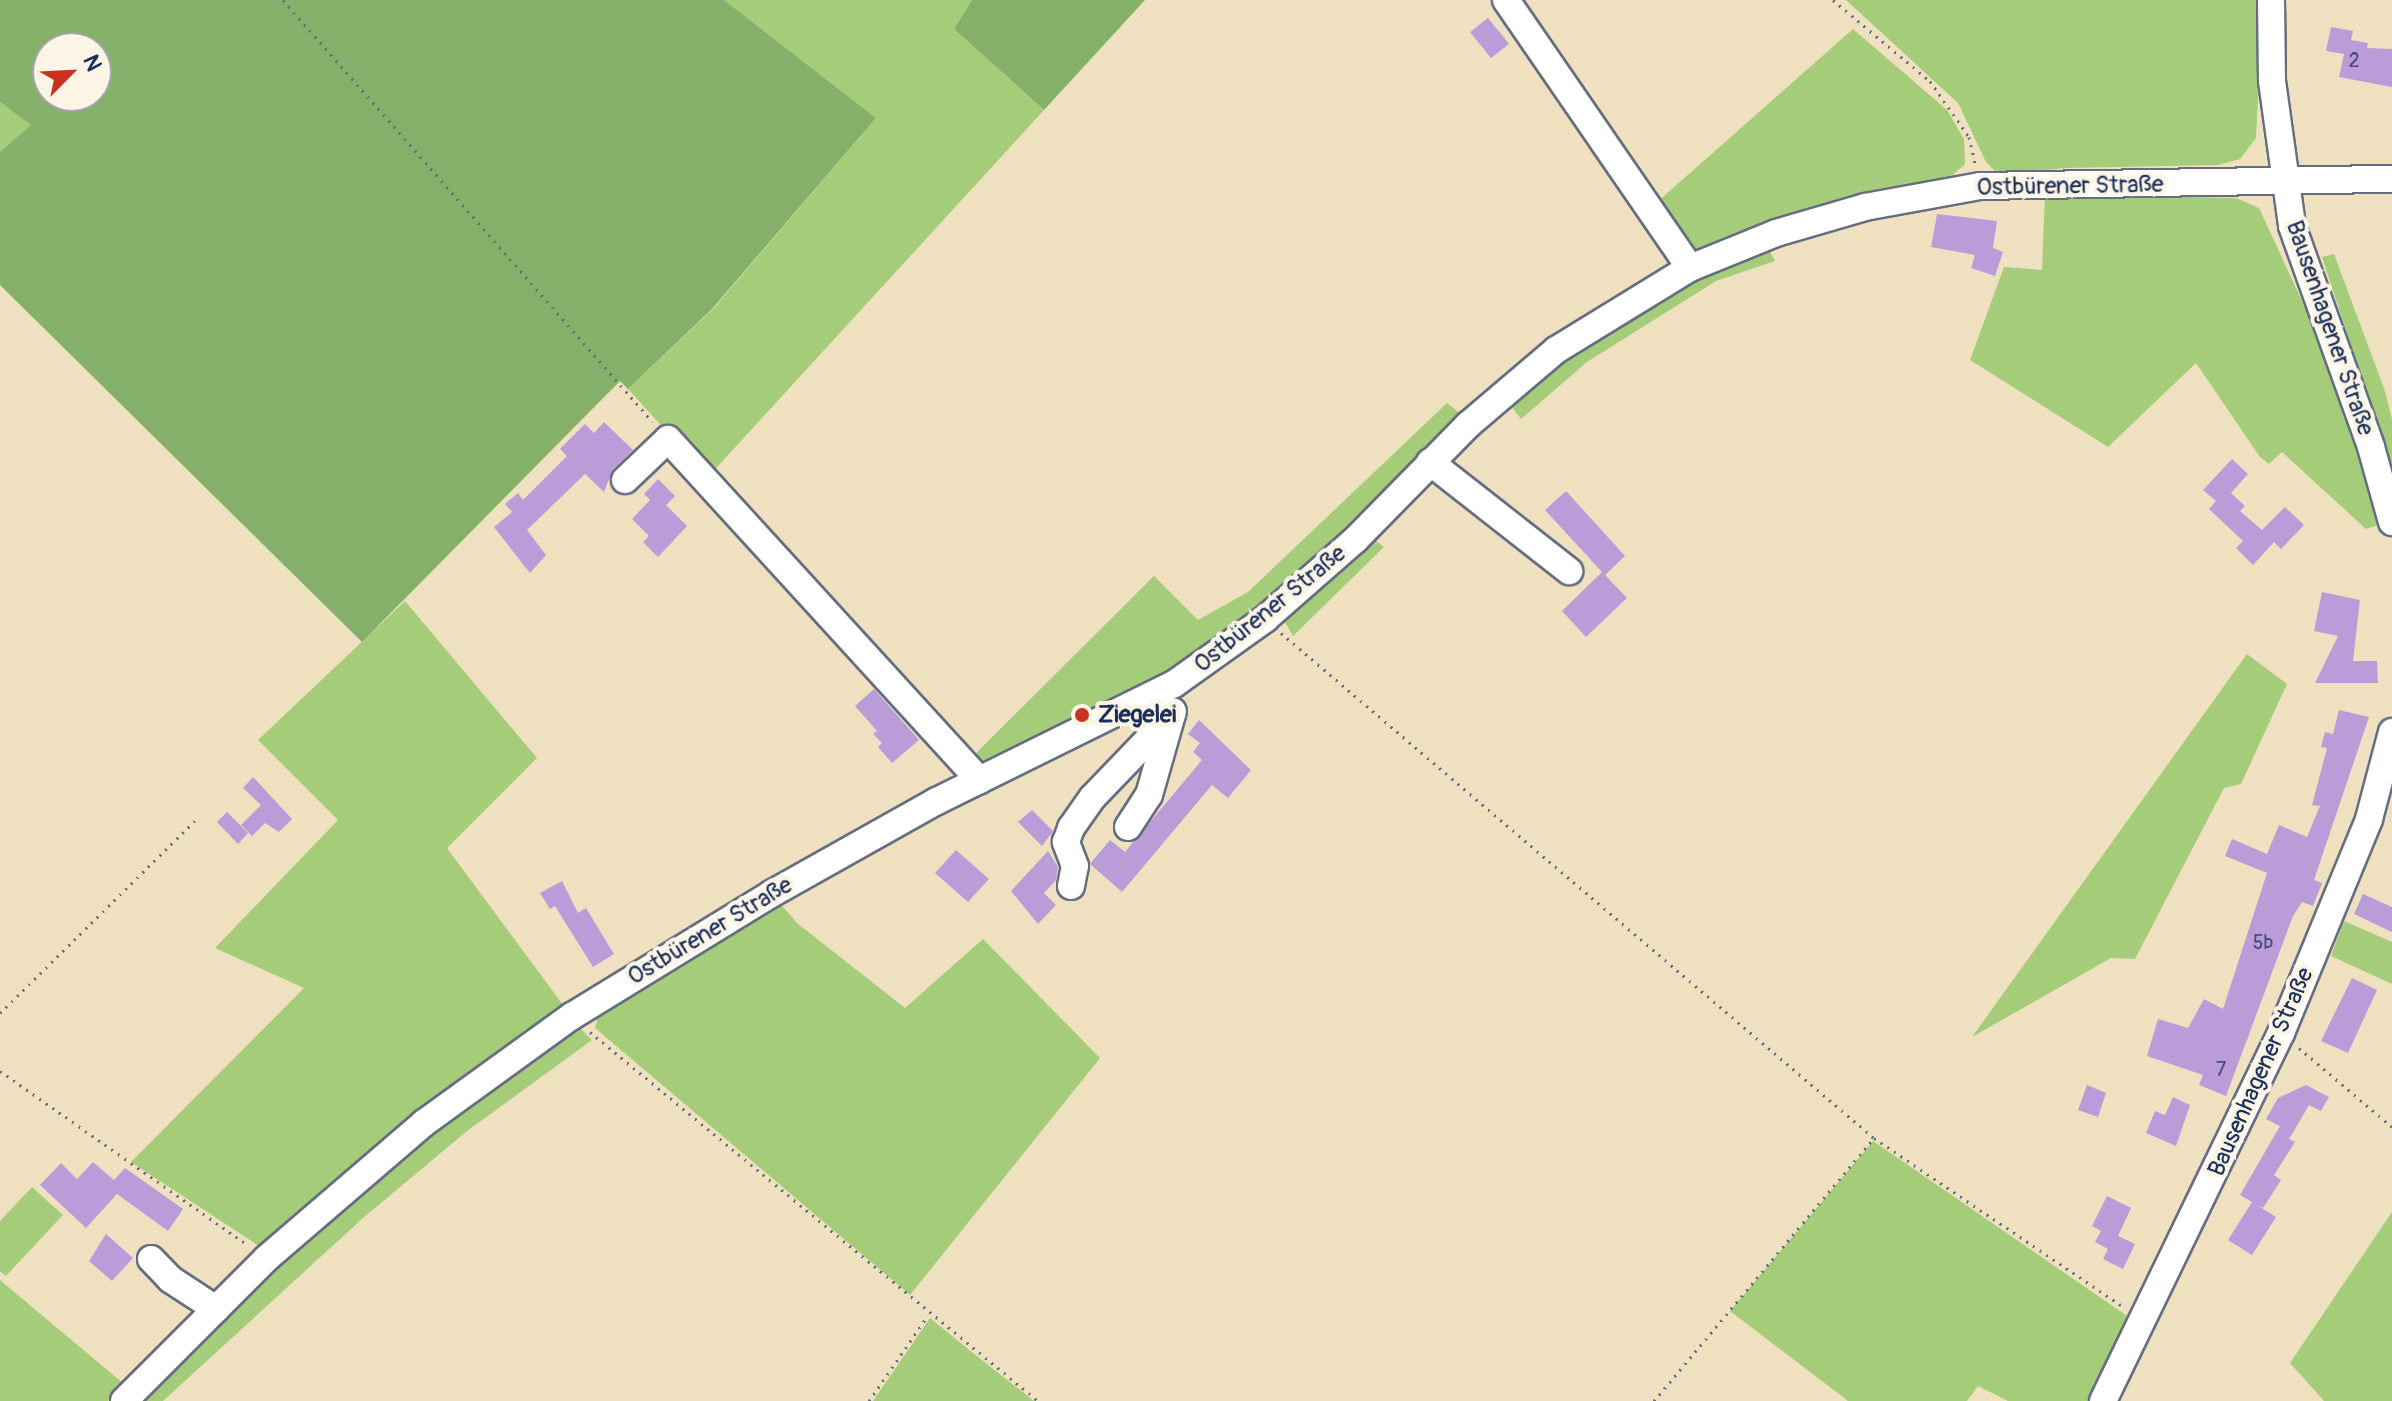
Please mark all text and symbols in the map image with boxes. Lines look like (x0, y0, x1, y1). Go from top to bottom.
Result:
north arrow (32, 32, 112, 112)
house number: 2 (2348, 48, 2360, 72)
text: N (76, 51, 108, 76)
street label: Ostbürener Straße (1976, 170, 2164, 202)
street label: Bausenhagener Straße (2280, 217, 2380, 439)
street label: Ostbürener Straße (1188, 539, 1352, 679)
place label: Ziegelei (1098, 701, 1176, 729)
marker: Ziegelei (1073, 706, 1091, 724)
street label: Ostbürener Straße (623, 871, 797, 991)
house number: 5b (2253, 930, 2273, 954)
street label: Bausenhagener Straße (2202, 963, 2320, 1181)
house number: 7 (2216, 1057, 2226, 1081)

